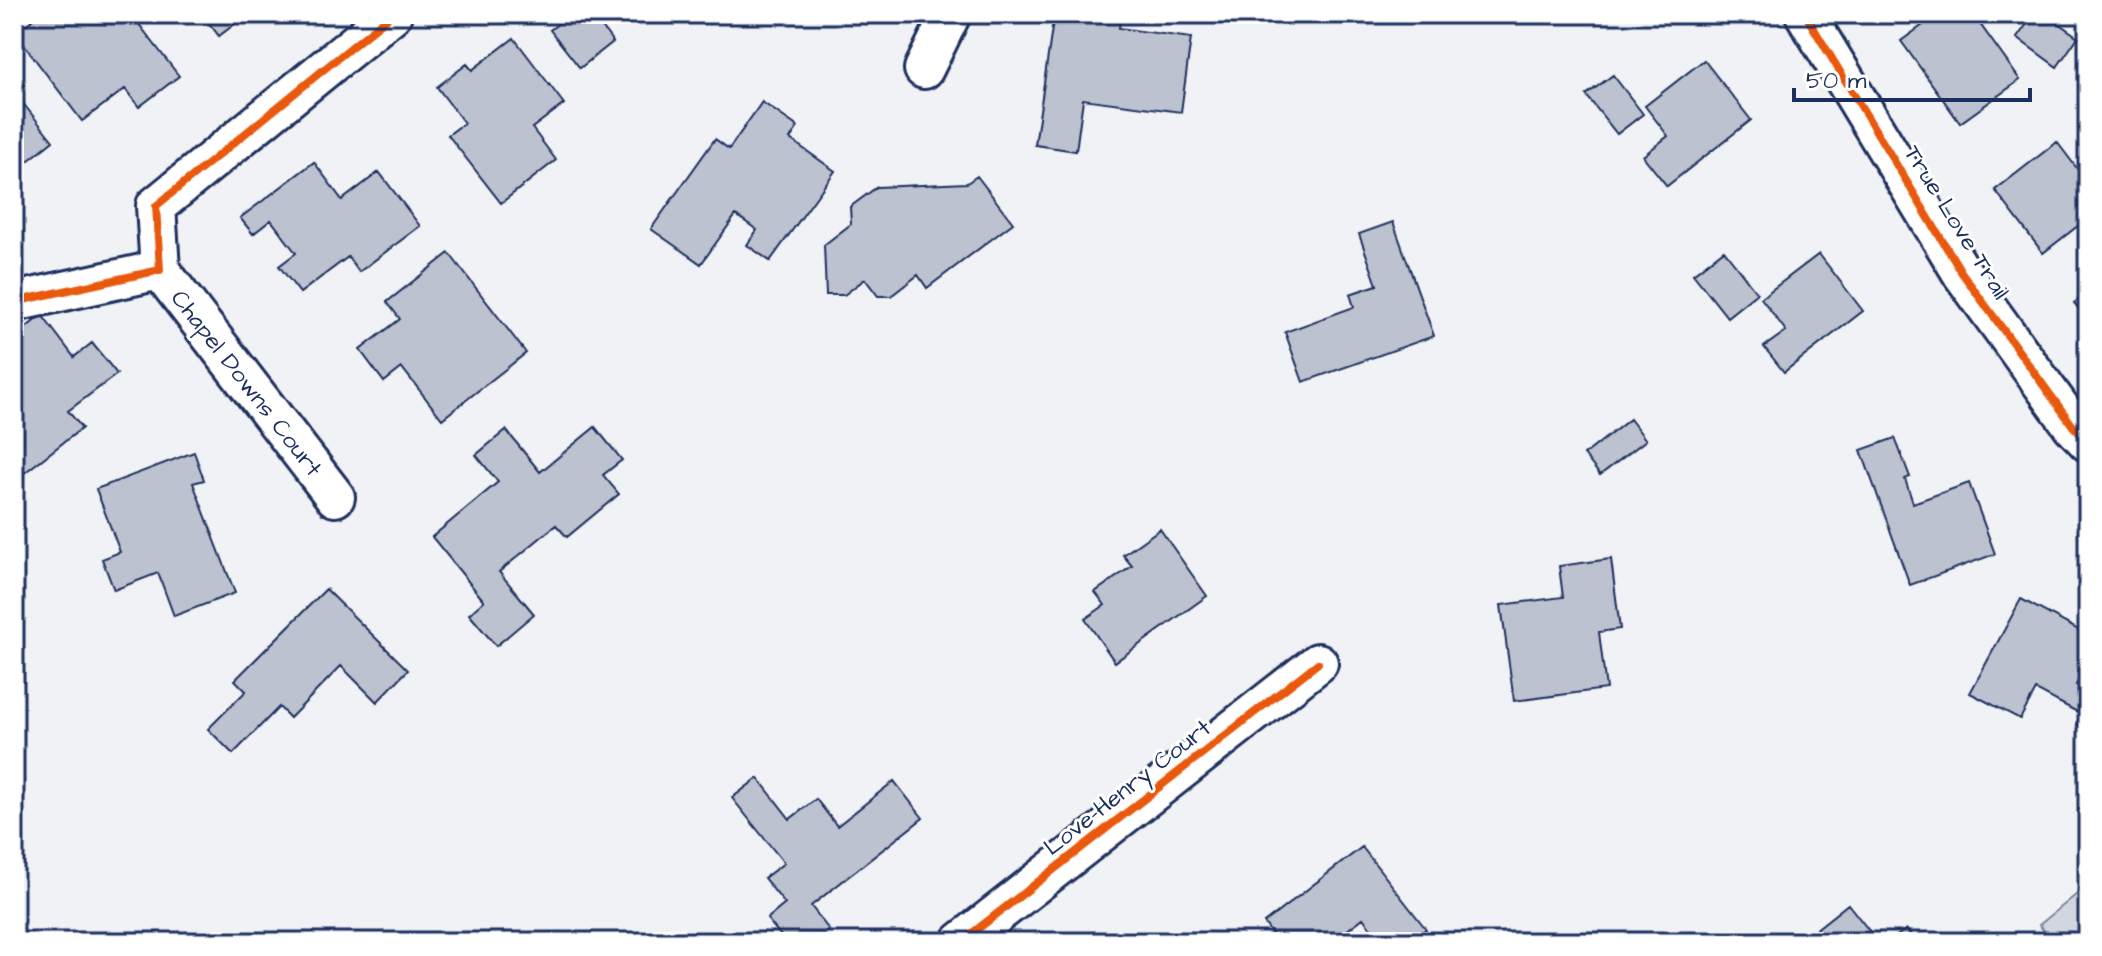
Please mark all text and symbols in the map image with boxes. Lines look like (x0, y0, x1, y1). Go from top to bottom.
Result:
scale bar (1794, 52, 2030, 102)
text: 50 m (1806, 64, 1867, 98)
street label: True Love Trail (1895, 139, 2017, 306)
street label: Chapel Downs Court (162, 283, 330, 484)
street label: Love-Henry Court (1037, 711, 1219, 865)

